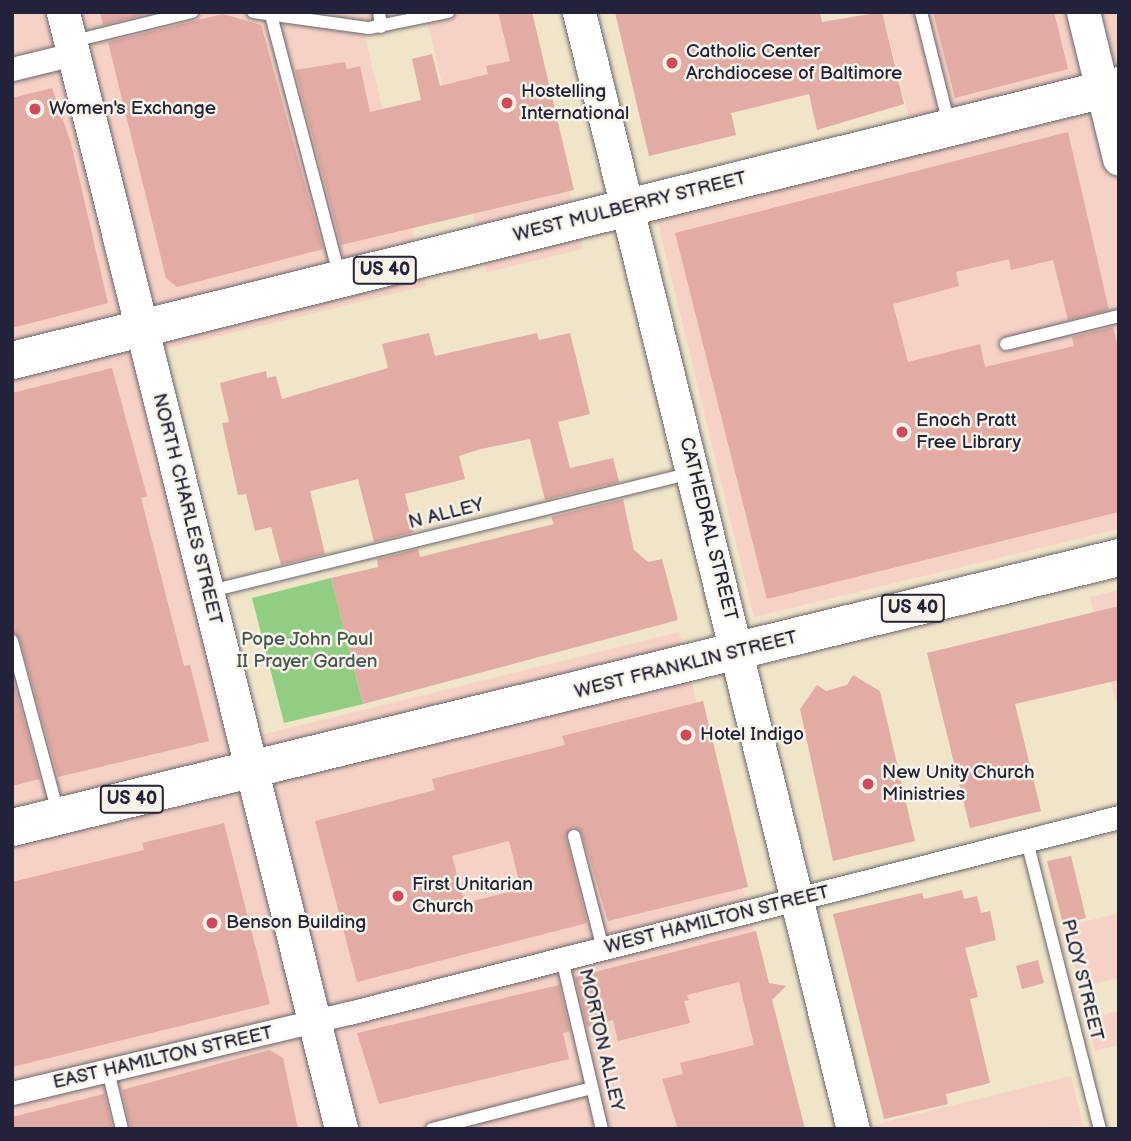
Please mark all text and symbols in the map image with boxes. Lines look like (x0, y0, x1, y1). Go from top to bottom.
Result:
place label: Catholic Center Archdiocese of Baltimore (686, 41, 902, 85)
marker: Catholic Center Archdiocese of Baltimore (664, 55, 680, 71)
place label: Hostelling International (521, 81, 629, 125)
marker: Hostelling International (499, 95, 515, 111)
place label: Women's Exchange (49, 98, 216, 120)
marker: Women's Exchange (27, 101, 43, 117)
street label: WEST MULBERRY STREET (511, 167, 749, 247)
road number: US 40 (352, 256, 418, 284)
street label: NORTH CHARLES STREET (147, 391, 227, 627)
place label: Enoch Pratt Free Library (916, 410, 1021, 454)
marker: Enoch Pratt Free Library (894, 424, 910, 440)
street label: CATHEDRAL STREET (674, 435, 742, 623)
street label: N ALLEY (406, 494, 486, 534)
road number: US 40 (880, 594, 946, 622)
street label: WEST FRANKLIN STREET (572, 626, 800, 704)
park label: Pope John Paul II Prayer Garden (236, 629, 378, 673)
place label: Hotel Indigo (700, 724, 804, 746)
marker: Hotel Indigo (678, 727, 694, 743)
place label: New Unity Church Ministries (882, 762, 1036, 806)
marker: New Unity Church Ministries (860, 776, 876, 792)
road number: US 40 (99, 784, 165, 814)
place label: First Unitarian Church (412, 874, 533, 918)
street label: WEST HAMILTON STREET (602, 881, 832, 959)
marker: First Unitarian Church (390, 888, 406, 904)
place label: Benson Building (226, 912, 366, 934)
marker: Benson Building (204, 915, 220, 931)
street label: PLOY STREET (1056, 917, 1108, 1043)
street label: MORTON ALLEY (574, 967, 628, 1113)
street label: EAST HAMILTON STREET (51, 1022, 275, 1094)

